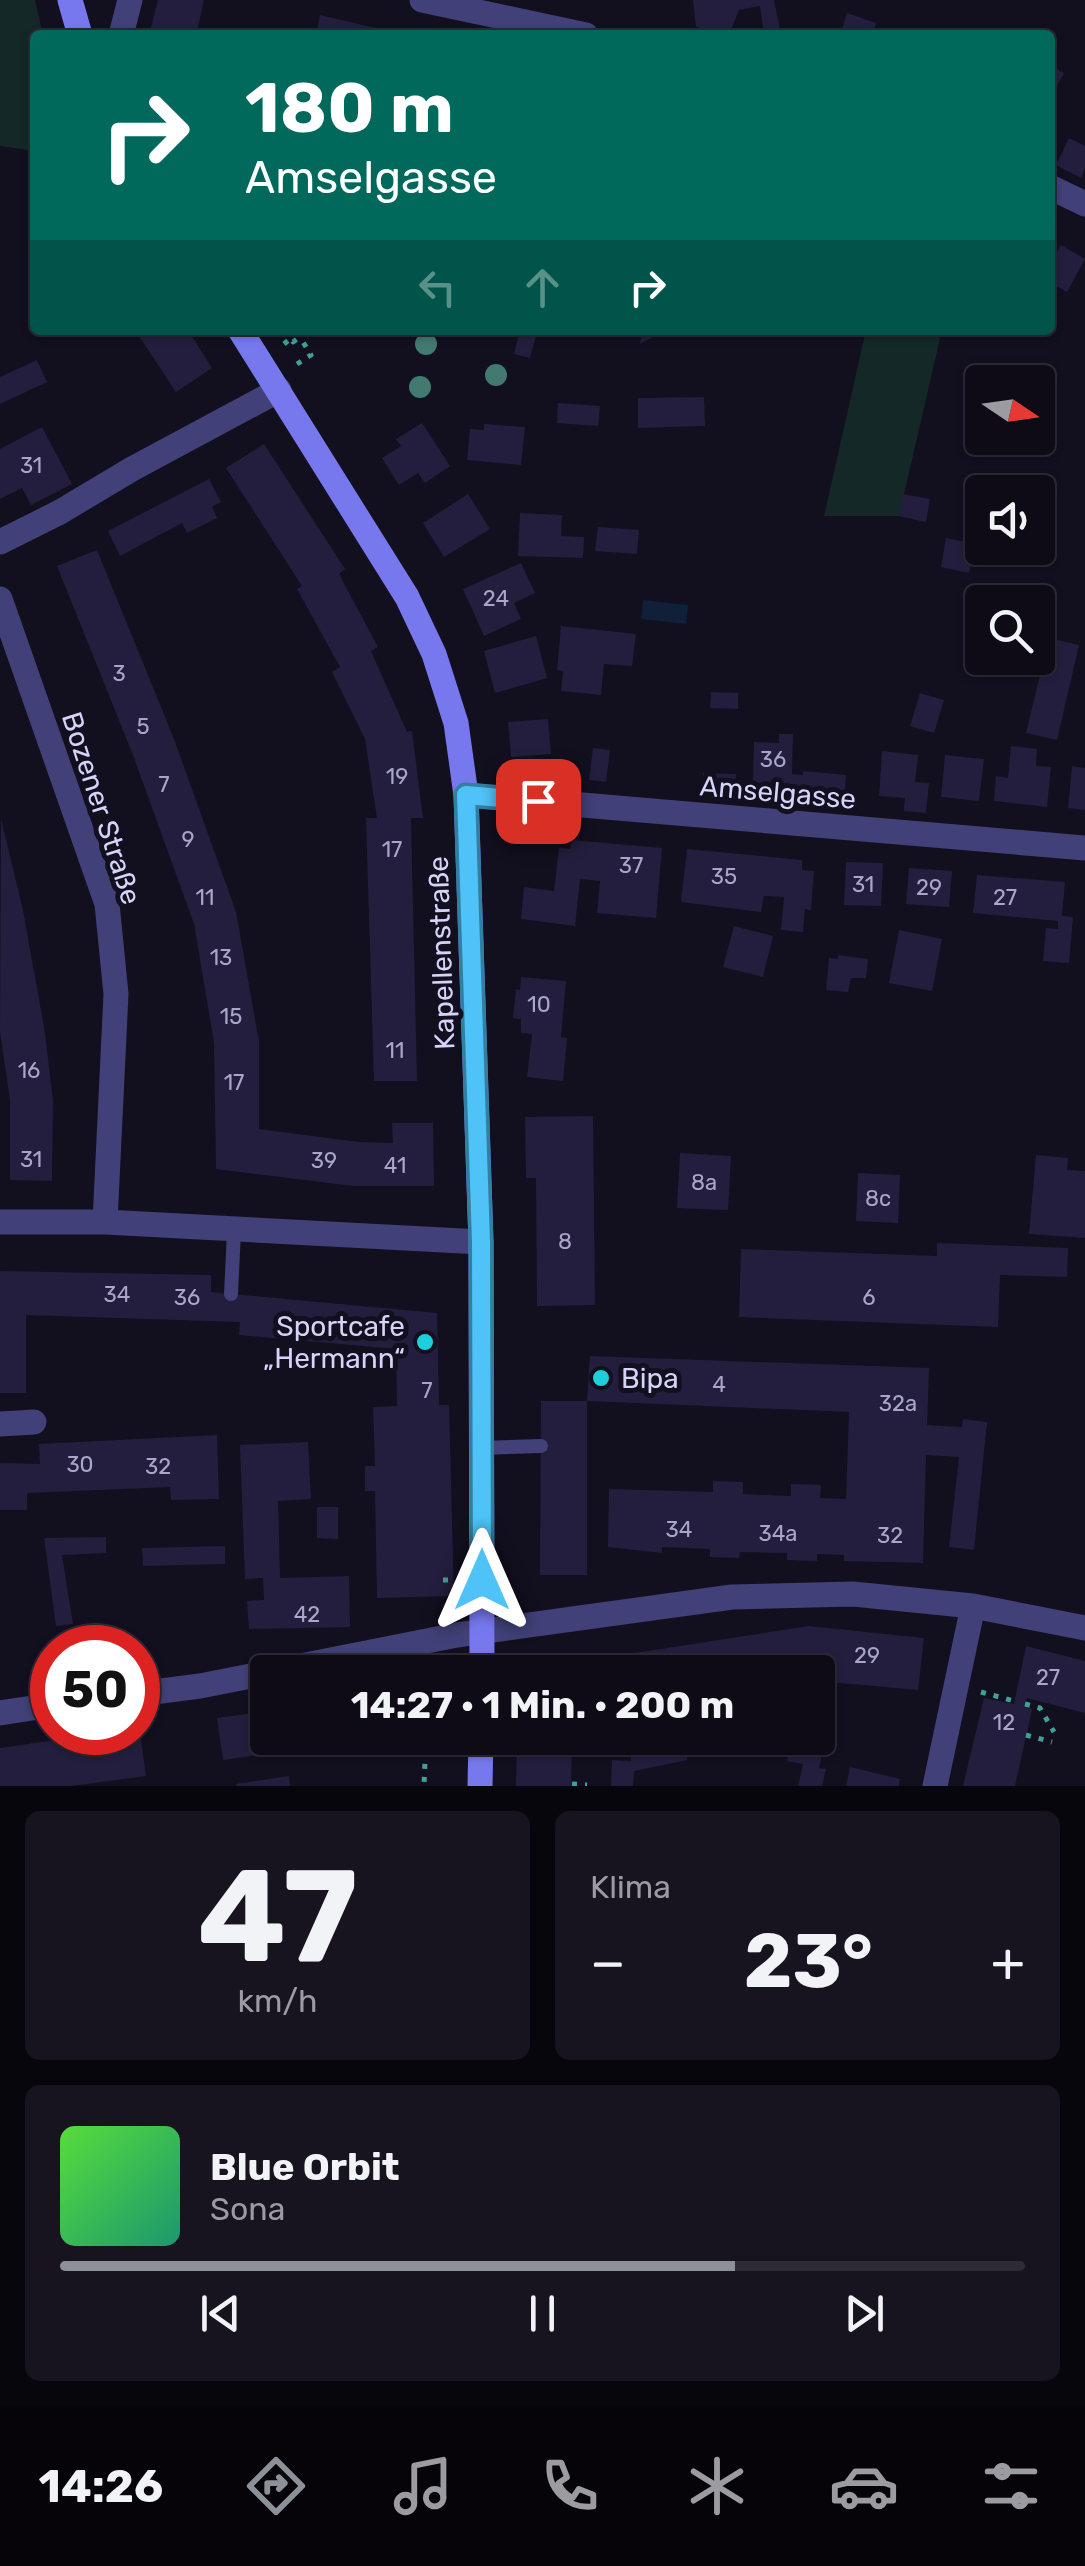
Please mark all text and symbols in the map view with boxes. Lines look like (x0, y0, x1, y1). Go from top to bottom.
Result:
text: 180 m (245, 67, 454, 150)
icon: right (80, 70, 210, 200)
text: Amselgasse (245, 151, 497, 204)
icon: left (410, 260, 465, 315)
icon: ahead (515, 260, 570, 315)
icon: right (620, 260, 675, 315)
north arrow (965, 365, 1055, 455)
map controls (965, 365, 1055, 675)
house number: 31 (20, 452, 42, 479)
button: sound (965, 475, 1055, 565)
house number: 24 (483, 585, 509, 612)
button: search (965, 585, 1055, 675)
house number: 3 (112, 660, 126, 687)
street label: Bozener Straße (55, 708, 148, 909)
house number: 5 (136, 713, 150, 740)
house number: 36 (760, 746, 786, 773)
pin (496, 759, 581, 844)
house number: 19 (386, 763, 408, 790)
street label: Amselgasse (698, 769, 858, 816)
house number: 7 (158, 771, 170, 798)
icon: arrive (511, 774, 566, 829)
house number: 9 (181, 826, 195, 853)
house number: 17 (382, 836, 402, 863)
house number: 37 (619, 852, 643, 879)
street label: Kapellenstraße (422, 855, 461, 1050)
house number: 35 (711, 863, 737, 890)
house number: 31 (852, 871, 874, 898)
house number: 29 (916, 874, 942, 901)
house number: 11 (196, 884, 214, 911)
house number: 27 (993, 884, 1017, 911)
house number: 13 (210, 944, 232, 971)
house number: 10 (527, 991, 551, 1018)
house number: 15 (220, 1003, 242, 1030)
house number: 11 (386, 1037, 404, 1064)
house number: 16 (18, 1057, 40, 1084)
house number: 17 (224, 1069, 244, 1096)
house number: 31 (20, 1146, 42, 1173)
house number: 39 (311, 1147, 337, 1174)
house number: 41 (384, 1152, 406, 1179)
house number: 8a (691, 1169, 717, 1196)
house number: 8c (865, 1185, 891, 1212)
house number: 8 (558, 1228, 572, 1255)
house number: 34 (104, 1281, 130, 1308)
house number: 36 (174, 1284, 200, 1311)
house number: 6 (862, 1284, 876, 1311)
place label: Sportcafe „Hermann“ (263, 1310, 405, 1375)
marker: Sportcafe „Hermann“ (414, 1331, 436, 1353)
place label: Bipa (621, 1362, 679, 1395)
marker: Bipa (590, 1367, 612, 1389)
house number: 4 (712, 1371, 726, 1398)
house number: 7 (421, 1377, 433, 1404)
house number: 32a (879, 1390, 917, 1417)
house number: 30 (66, 1451, 94, 1478)
house number: 32 (145, 1453, 171, 1480)
house number: 34 (666, 1516, 692, 1543)
house number: 34a (758, 1520, 798, 1547)
house number: 32 (877, 1522, 903, 1549)
position arrow (430, 1528, 534, 1632)
house number: 42 (294, 1601, 320, 1628)
speed limit sign: 50 (30, 1625, 160, 1755)
house number: 29 (854, 1642, 880, 1669)
house number: 27 (1036, 1664, 1060, 1691)
text: 14:27 · 1 Min. · 200 m (351, 1682, 734, 1728)
house number: 12 (993, 1709, 1015, 1736)
text: 47 (197, 1839, 358, 1994)
text: Klima (590, 1868, 671, 1906)
text: 23° (744, 1917, 873, 2006)
text: − (590, 1930, 626, 1995)
text: + (991, 1930, 1025, 1995)
text: km/h (238, 1982, 317, 2020)
text: Blue Orbit (210, 2144, 400, 2190)
text: Sona (210, 2190, 285, 2228)
icon: previous (193, 2286, 248, 2341)
icon: pause (515, 2286, 570, 2341)
icon: next (837, 2286, 892, 2341)
icon: directions (241, 2451, 311, 2521)
icon: music (388, 2451, 458, 2521)
icon: phone (535, 2451, 605, 2521)
icon: climate (682, 2451, 752, 2521)
icon: car (829, 2451, 899, 2521)
icon: filters (976, 2451, 1046, 2521)
text: 14:26 (39, 2460, 163, 2513)

